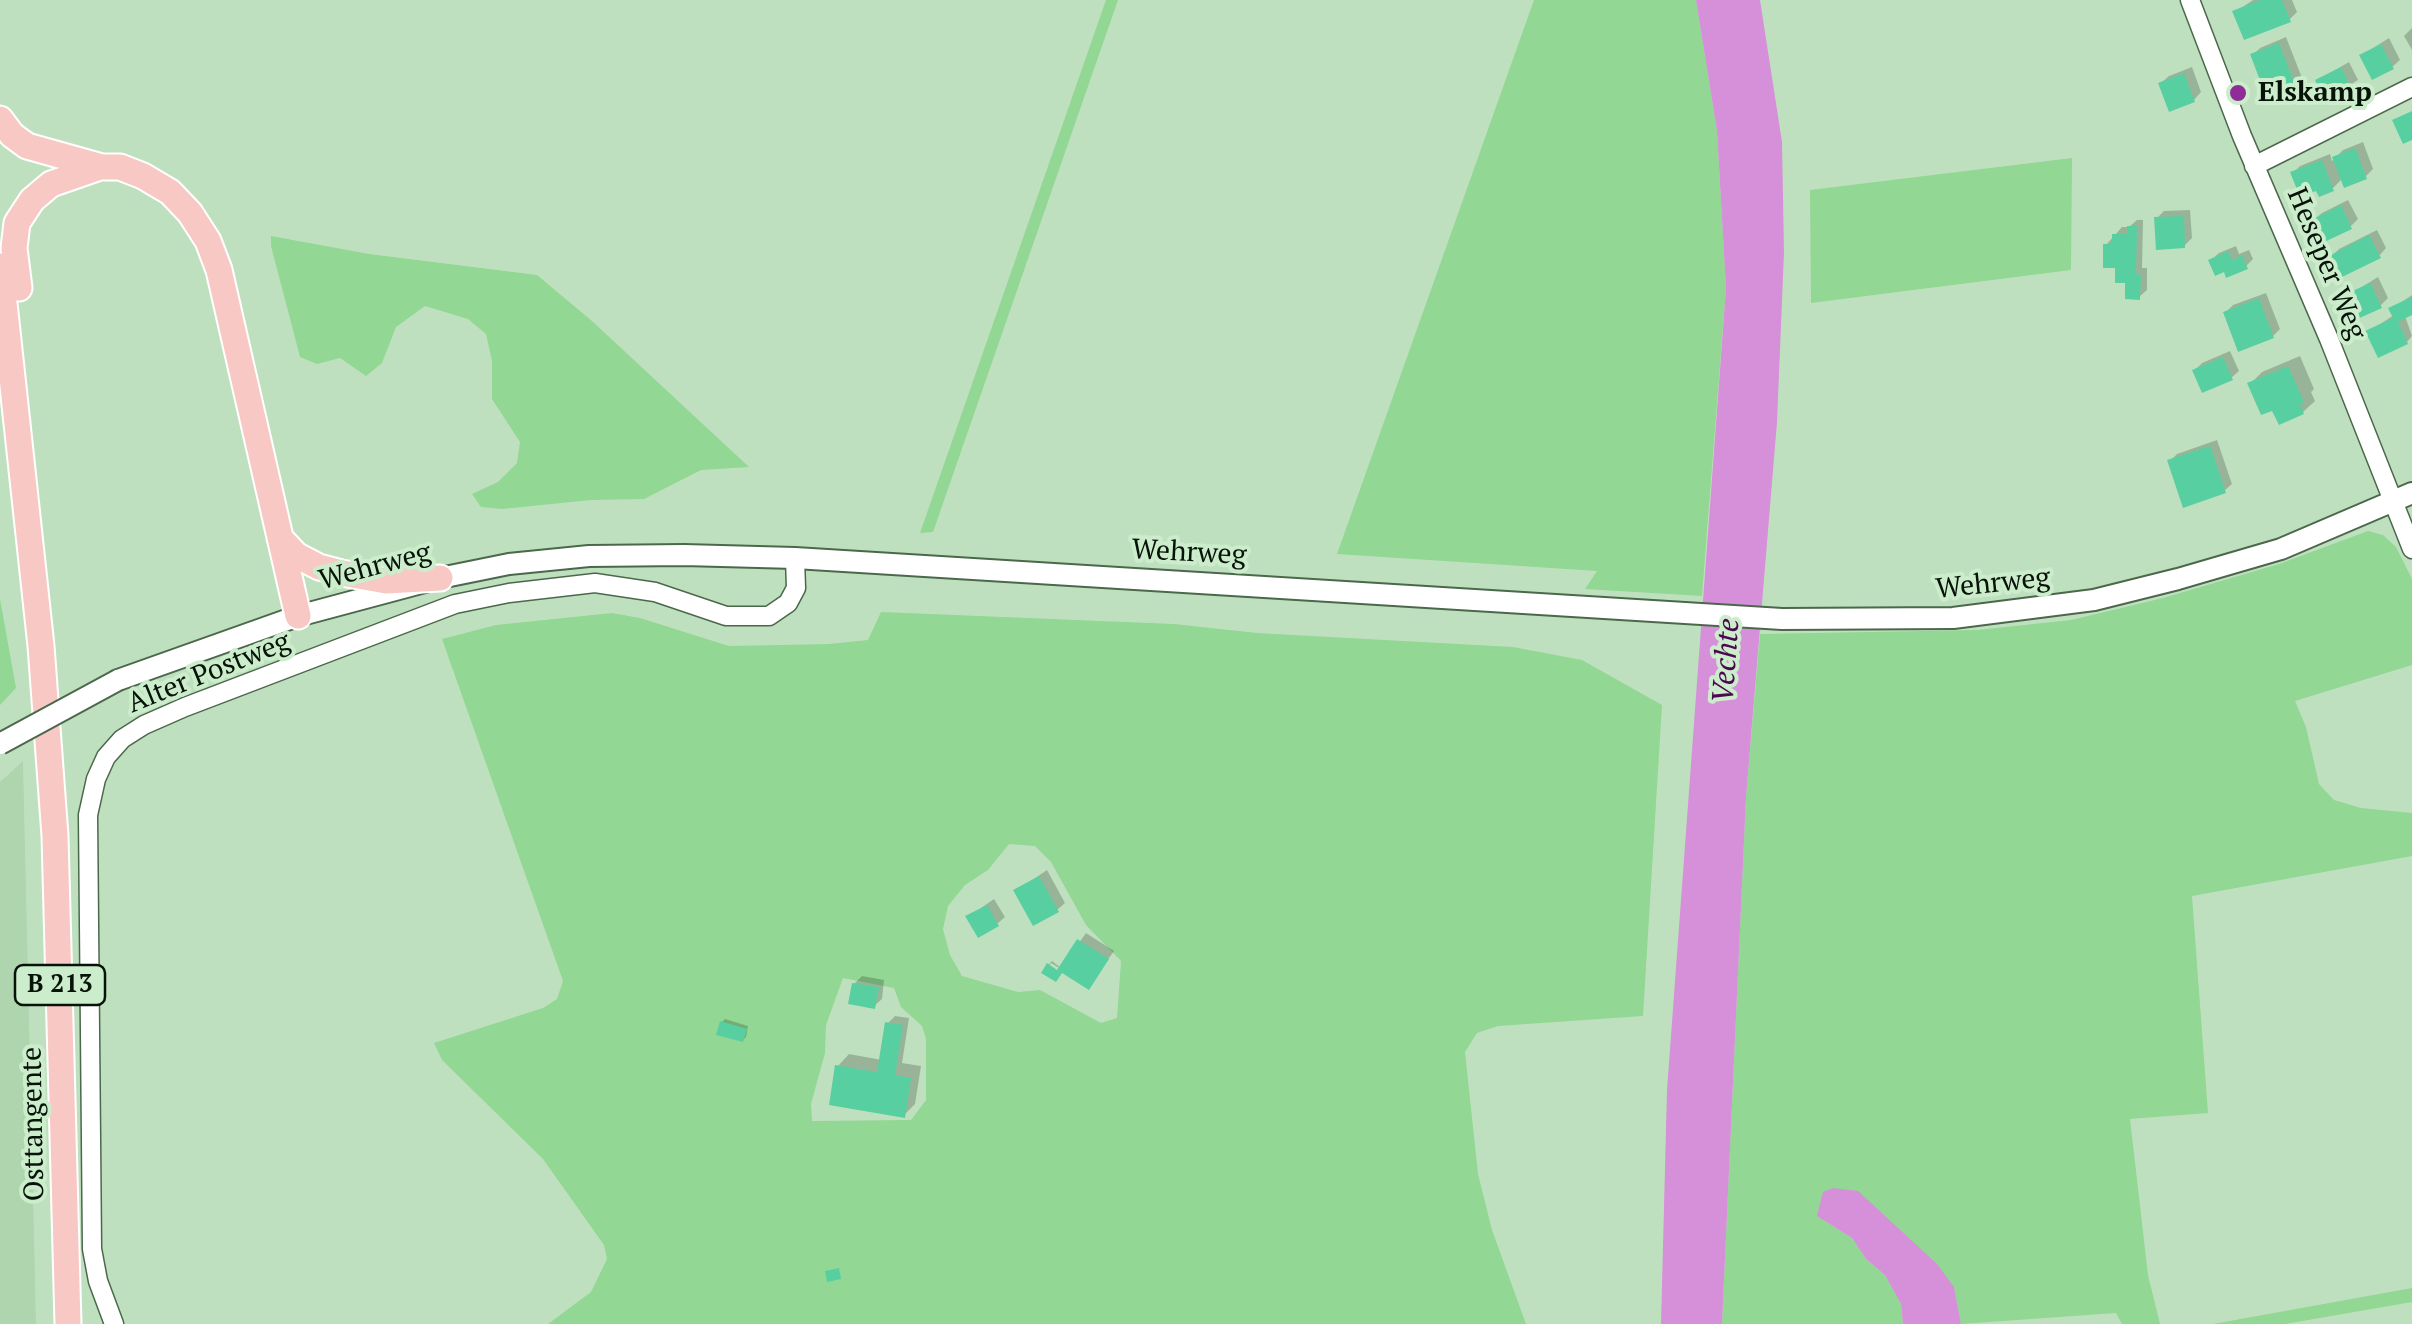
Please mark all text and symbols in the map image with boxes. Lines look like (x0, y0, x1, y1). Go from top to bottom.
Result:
place label: Elskamp (2258, 76, 2372, 110)
marker: Elskamp (2227, 82, 2249, 104)
street label: Heseper Weg (2279, 183, 2373, 345)
street label: Wehrweg (1131, 533, 1247, 573)
street label: Wehrweg (315, 536, 435, 598)
street label: Wehrweg (1934, 561, 2052, 607)
water label: Vechte (1706, 617, 1748, 705)
street label: Alter Postweg (123, 625, 295, 721)
road number: B 213 (15, 965, 105, 1005)
street label: Osttangente (16, 1047, 52, 1201)

